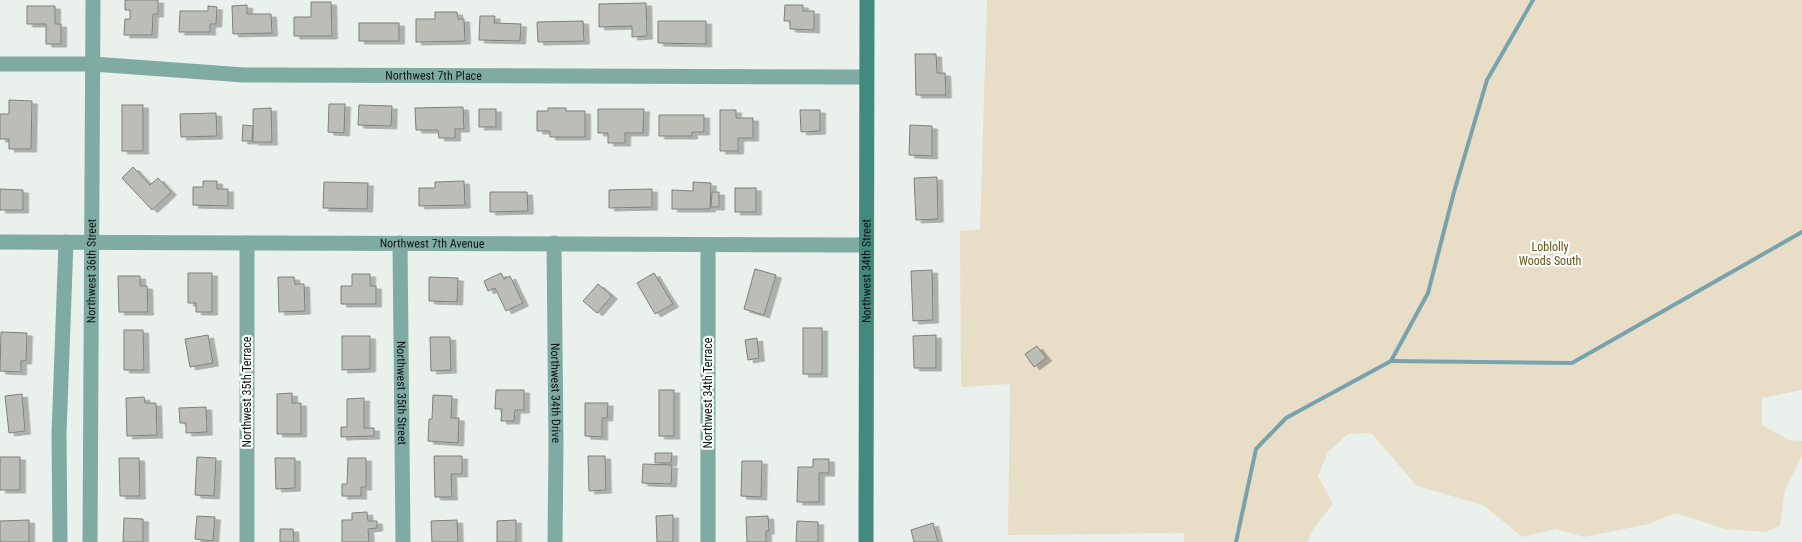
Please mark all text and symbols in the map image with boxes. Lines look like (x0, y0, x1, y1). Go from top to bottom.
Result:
street label: Northwest 7th Place (385, 68, 482, 83)
street label: Northwest 36th Street (84, 218, 99, 323)
street label: Northwest 34th Street (859, 218, 874, 323)
street label: Northwest 7th Avenue (380, 236, 485, 251)
park label: Loblolly Woods South (1519, 240, 1581, 268)
street label: Northwest 35th Terrace (240, 336, 254, 447)
street label: Northwest 34th Terrace (701, 337, 715, 448)
street label: Northwest 35th Street (394, 341, 409, 446)
street label: Northwest 34th Drive (548, 343, 563, 443)

